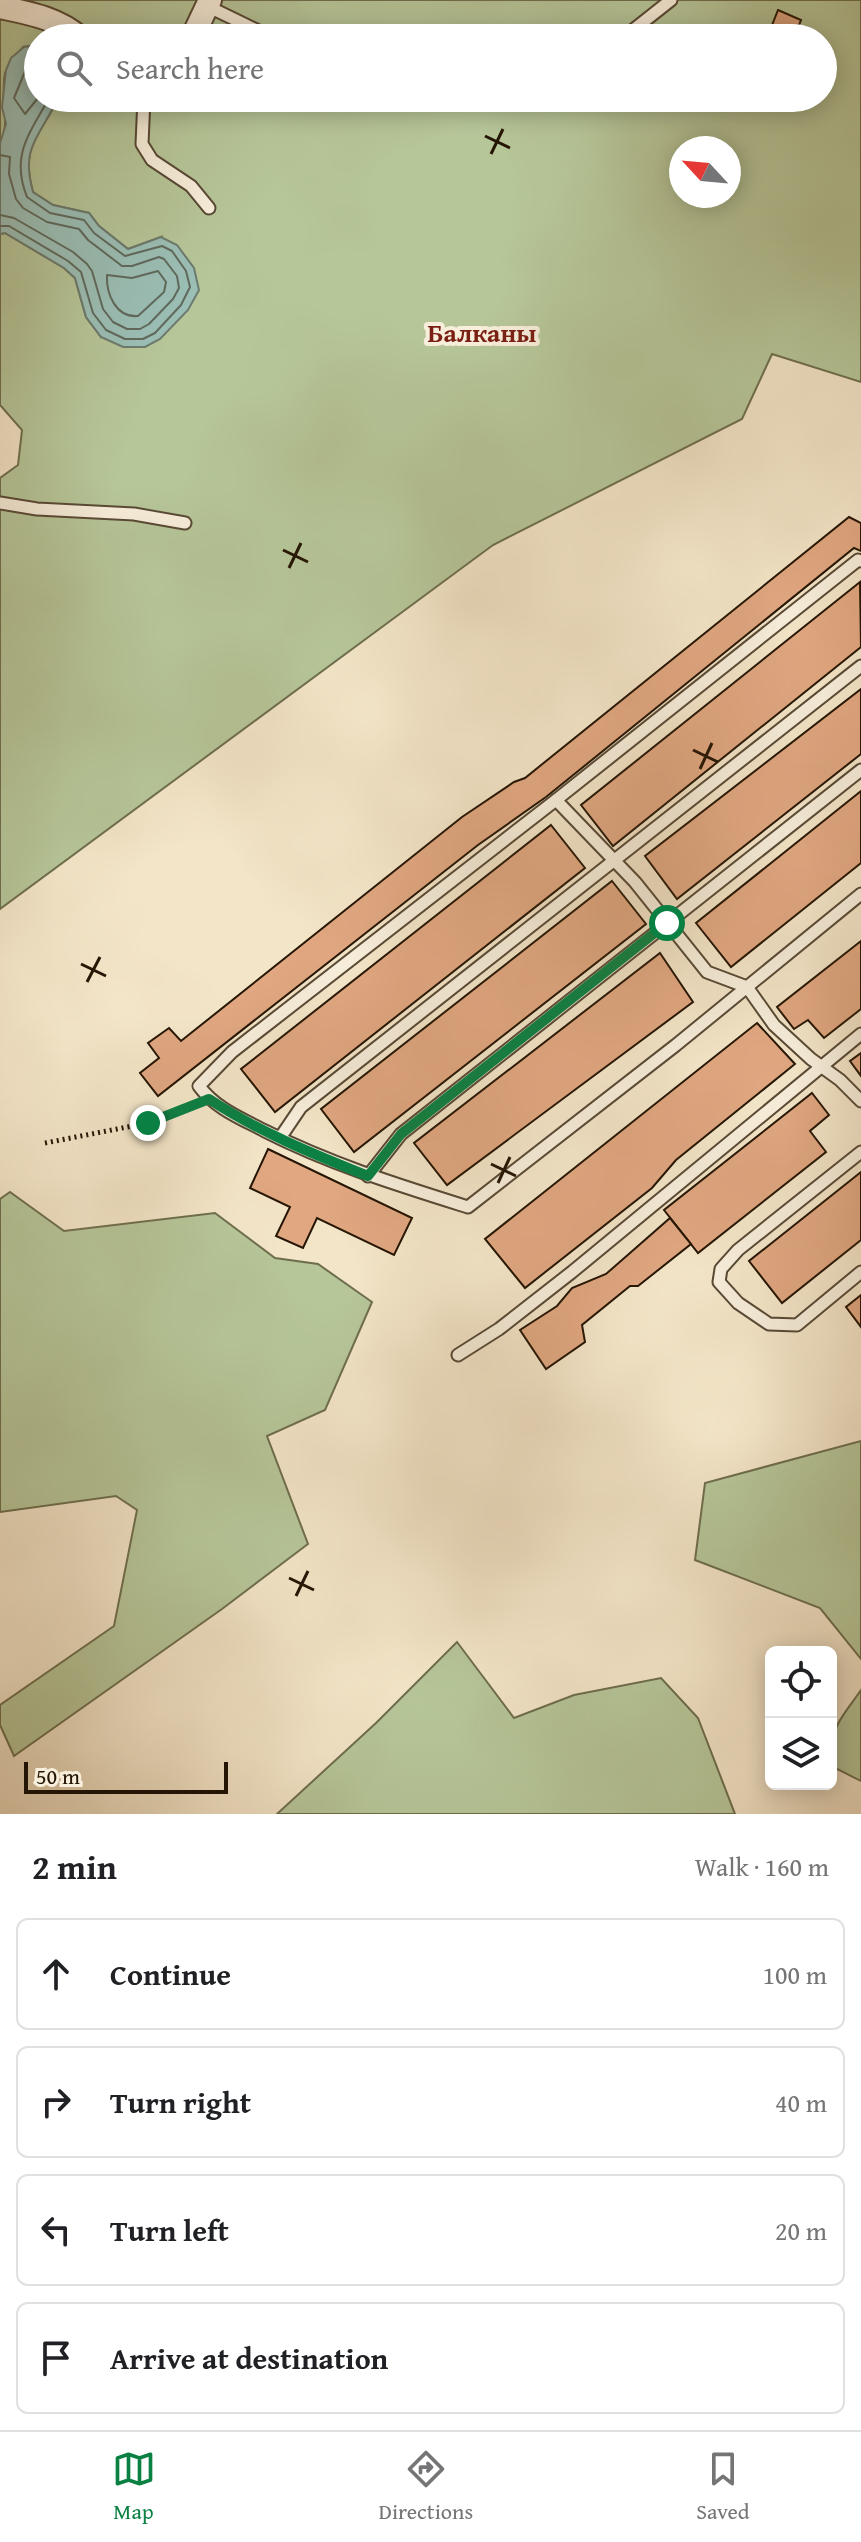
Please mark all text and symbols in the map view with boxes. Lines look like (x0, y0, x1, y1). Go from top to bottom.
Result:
search box (24, 24, 837, 112)
icon: search (52, 46, 96, 90)
text: Search here (116, 46, 264, 90)
north arrow (669, 136, 741, 208)
district label: Балканы (428, 313, 536, 352)
route start (649, 905, 685, 941)
route end (130, 1105, 166, 1141)
map controls (765, 1646, 837, 1790)
button: locate (765, 1646, 837, 1718)
button: layers (765, 1718, 837, 1790)
scale bar (24, 1758, 228, 1794)
text: 50 m (36, 1760, 80, 1792)
text: 2 min (32, 1842, 117, 1891)
text: Walk · 160 m (695, 1847, 829, 1886)
icon: ahead (34, 1952, 78, 1996)
text: Continue (110, 1952, 231, 1996)
text: 100 m (762, 1955, 827, 1994)
icon: right (34, 2080, 78, 2124)
text: Turn right (110, 2080, 251, 2124)
text: 40 m (775, 2083, 827, 2122)
icon: left (34, 2208, 78, 2252)
text: Turn left (110, 2208, 229, 2252)
text: 20 m (775, 2211, 827, 2250)
icon: arrive (34, 2336, 78, 2380)
text: Arrive at destination (110, 2336, 388, 2380)
tab: Map (112, 2447, 156, 2527)
tab: Directions (379, 2447, 473, 2527)
tab: Saved (696, 2447, 749, 2527)

